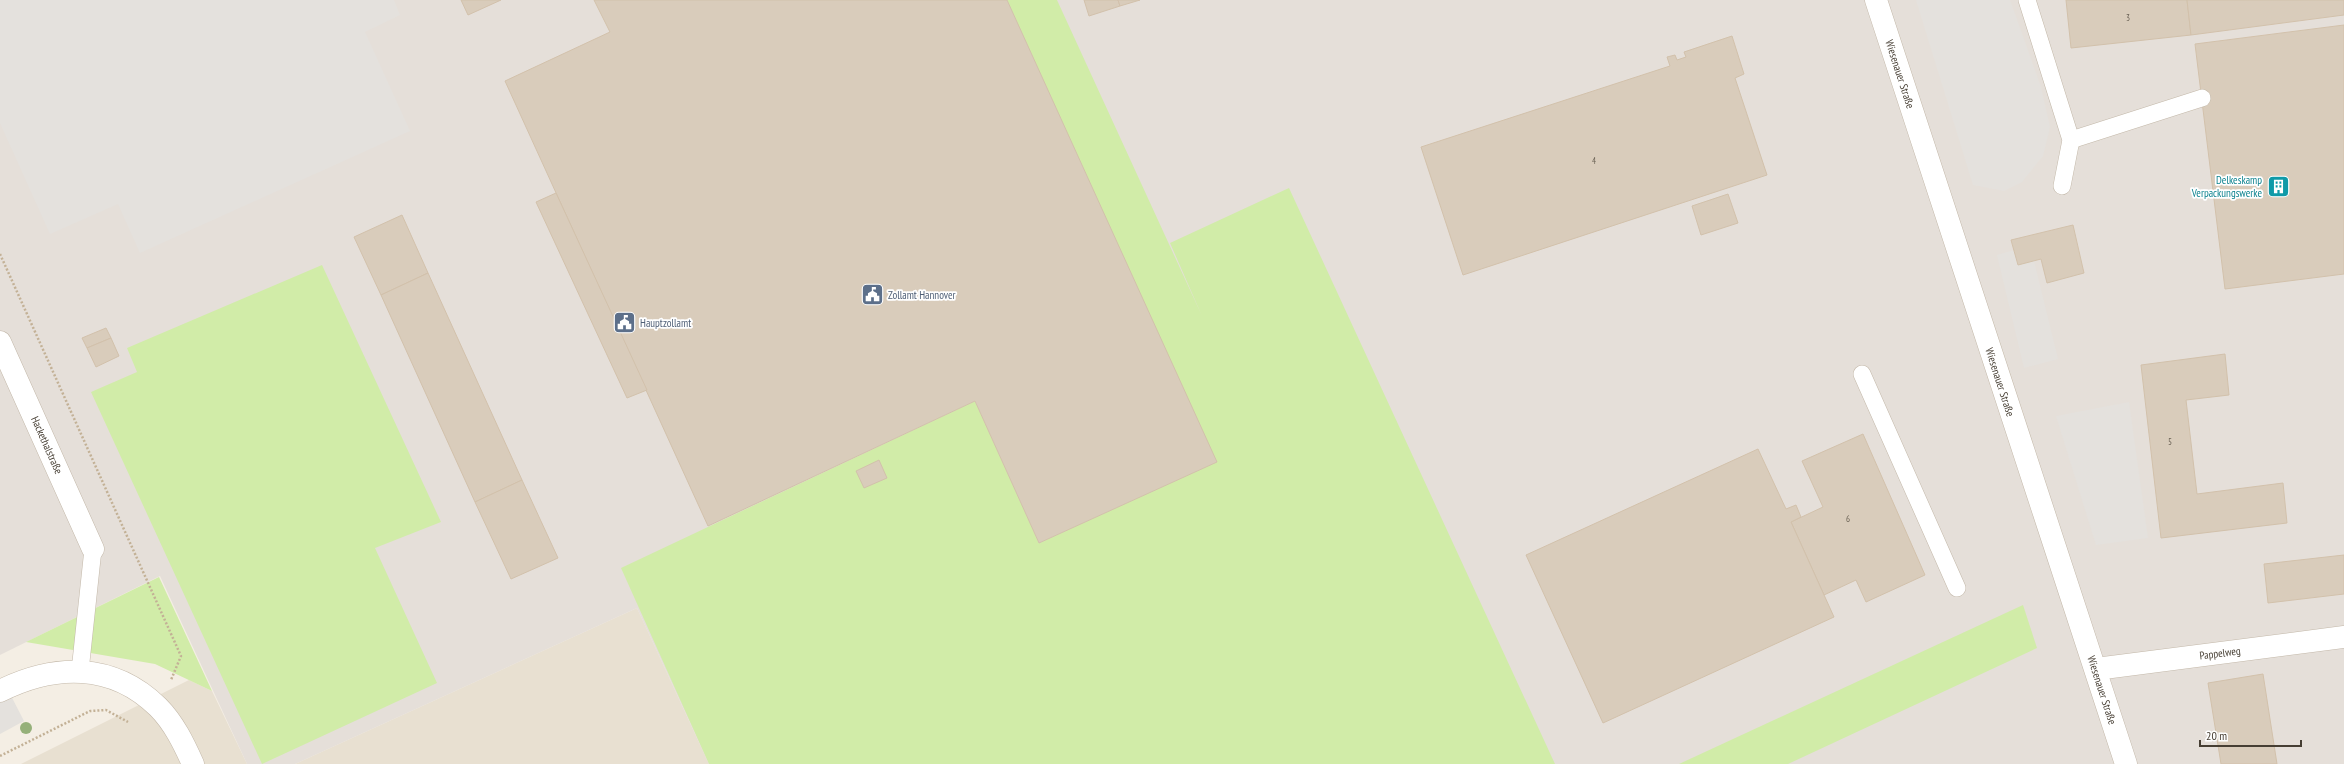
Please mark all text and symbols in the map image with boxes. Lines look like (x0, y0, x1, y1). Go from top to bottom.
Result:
house number: 3 (2126, 12, 2130, 23)
street label: Wiesenauer Straße (1882, 38, 1918, 111)
house number: 4 (1592, 155, 1596, 166)
place label: Delkeskamp Verpackungswerke (2191, 173, 2262, 200)
building icon: Delkeskamp Verpackungswerke (2265, 173, 2291, 199)
public building icon: Zollamt Hannover (859, 282, 885, 308)
place label: Zollamt Hannover (888, 288, 956, 302)
public building icon: Hauptzollamt (612, 310, 638, 336)
place label: Hauptzollamt (640, 316, 691, 330)
street label: Wiesenauer Straße (1982, 346, 2018, 419)
street label: Hackethalstraße (28, 414, 66, 476)
house number: 5 (2168, 436, 2172, 447)
house number: 6 (1846, 513, 1850, 524)
street label: Pappelweg (2199, 644, 2242, 662)
street label: Wiesenauer Straße (2084, 654, 2120, 727)
scale bar (2200, 722, 2301, 748)
text: 20 m (2206, 728, 2227, 743)

